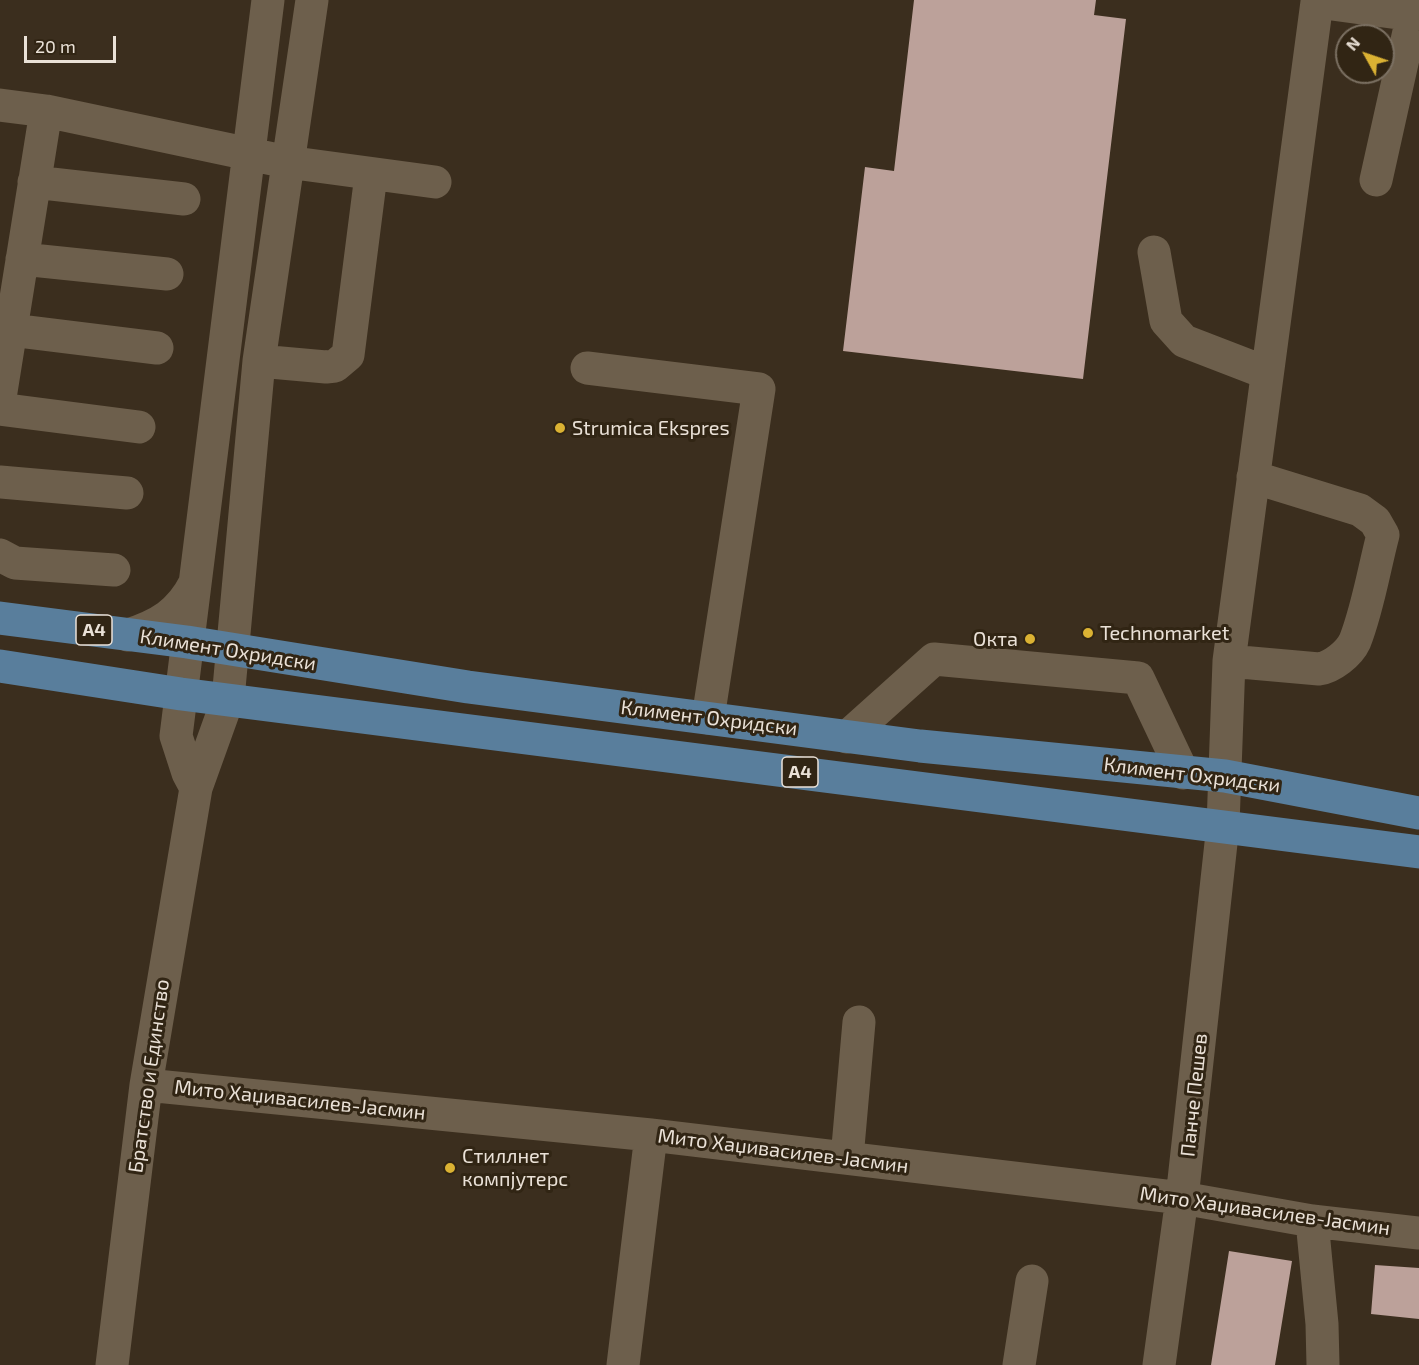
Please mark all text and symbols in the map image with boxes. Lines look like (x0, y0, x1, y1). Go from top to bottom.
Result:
scale bar (27, 24, 118, 62)
north arrow (1335, 24, 1395, 84)
text: N (1341, 33, 1363, 54)
text: 20 m (35, 35, 76, 57)
place label: Strumica Ekspres (572, 416, 730, 440)
marker: Strumica Ekspres (553, 421, 567, 435)
road number: A4 (76, 615, 112, 645)
place label: Technomarket (1100, 621, 1229, 645)
street label: Климент Охридски (138, 624, 318, 676)
marker: Technomarket (1081, 626, 1095, 640)
place label: Окта (973, 627, 1018, 651)
marker: Окта (1023, 632, 1037, 646)
street label: Климент Охридски (619, 695, 799, 741)
street label: Климент Охридски (1102, 752, 1282, 798)
road number: A4 (782, 757, 818, 787)
street label: Братство и Единство (124, 978, 174, 1174)
street label: Панче Пешев (1176, 1032, 1212, 1158)
street label: Мито Хаџивасилев-Јасмин (173, 1075, 427, 1125)
street label: Мито Хаџивасилев-Јасмин (656, 1124, 910, 1178)
place label: Стиллнет компјутерс (462, 1144, 568, 1191)
marker: Стиллнет компјутерс (443, 1161, 457, 1175)
street label: Мито Хаџивасилев-Јасмин (1138, 1182, 1392, 1240)

